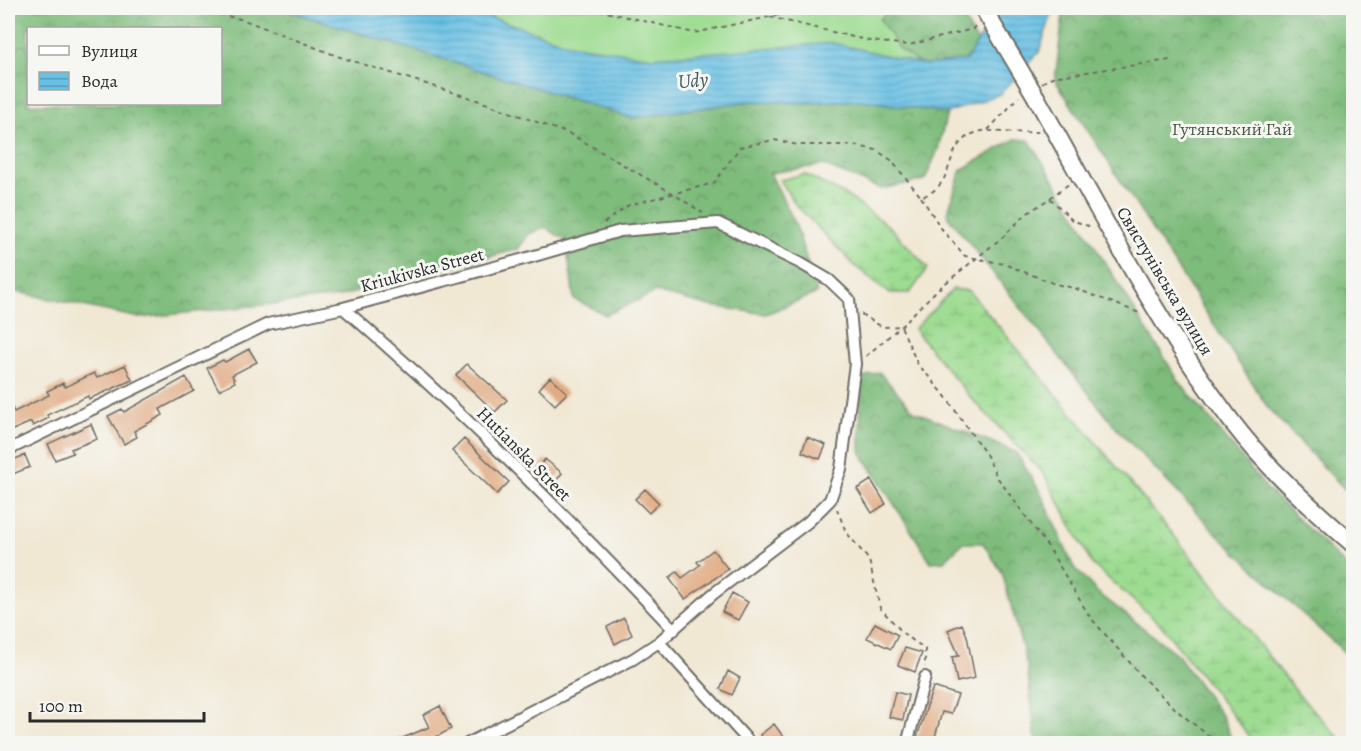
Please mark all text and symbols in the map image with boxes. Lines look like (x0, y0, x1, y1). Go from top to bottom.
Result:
legend (27, 27, 222, 105)
text: Вулиця (81, 39, 138, 63)
water label: Udy (677, 66, 710, 95)
text: Вода (81, 69, 119, 93)
park label: Гутянський Гай (1172, 117, 1292, 141)
street label: Свистунівська вулиця (1111, 202, 1219, 360)
street label: Kriukivska Street (358, 242, 487, 298)
street label: Hutianska Street (471, 401, 577, 507)
scale bar (30, 685, 204, 723)
text: 100 m (39, 694, 83, 718)

